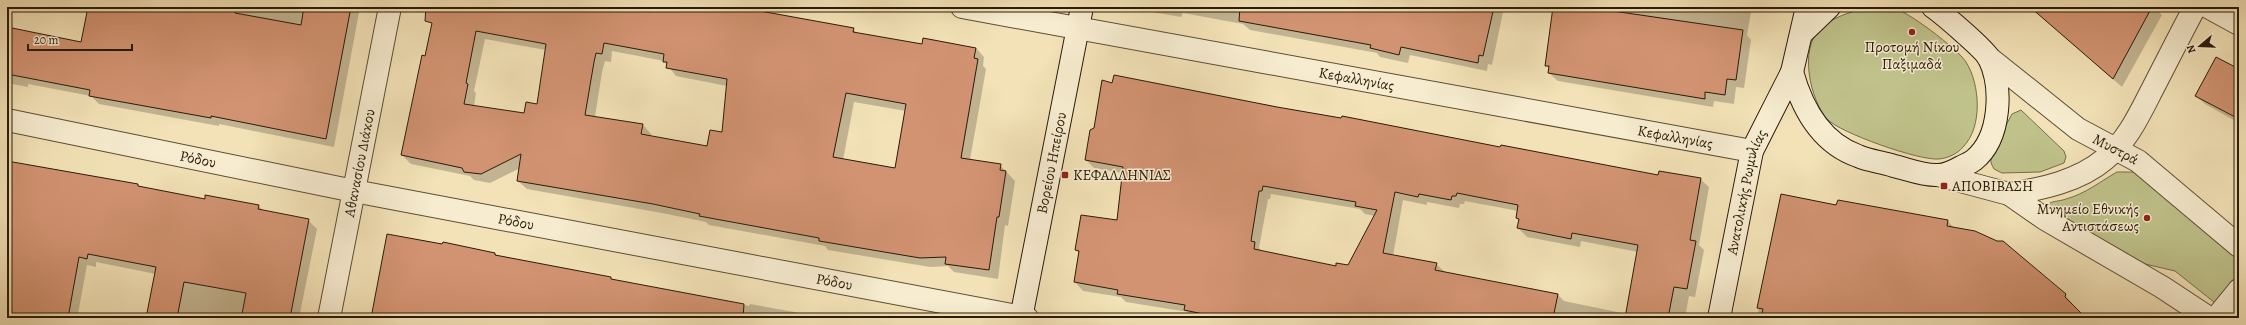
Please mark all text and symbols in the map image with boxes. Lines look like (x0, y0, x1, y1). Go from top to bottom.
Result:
scale bar (28, 26, 132, 52)
north arrow (2180, 26, 2220, 66)
marker: Προτομή Νίκου Παξιμαδά (1907, 27, 1917, 37)
text: 20 m (34, 32, 58, 48)
place label: Προτομή Νίκου Παξιμαδά (1865, 37, 1960, 74)
text: N (2183, 43, 2199, 55)
street label: Κεφαλληνίας (1317, 62, 1396, 96)
street label: Αθανασίου Διάκου (339, 107, 380, 220)
street label: Βορείου Ηπείρου (1032, 110, 1071, 216)
street label: Κεφαλληνίας (1636, 120, 1715, 154)
street label: Ανατολικής Ρωμυλίας (1722, 126, 1771, 257)
street label: Μυστρά (2089, 129, 2142, 170)
street label: Ρόδου (178, 146, 218, 173)
place label: ΚΕΦΑΛΛΗΝΙΑΣ (1073, 165, 1171, 185)
marker: ΚΕΦΑΛΛΗΝΙΑΣ (1060, 170, 1070, 180)
place label: ΑΠΟΒΙΒΑΣΗ (1951, 176, 2033, 196)
marker: ΑΠΟΒΙΒΑΣΗ (1939, 181, 1949, 191)
place label: Μνημείο Εθνικής Αντιστάσεως (2037, 199, 2139, 236)
street label: Ρόδου (496, 208, 536, 235)
marker: Μνημείο Εθνικής Αντιστάσεως (2142, 213, 2152, 223)
street label: Ρόδου (814, 268, 854, 295)

